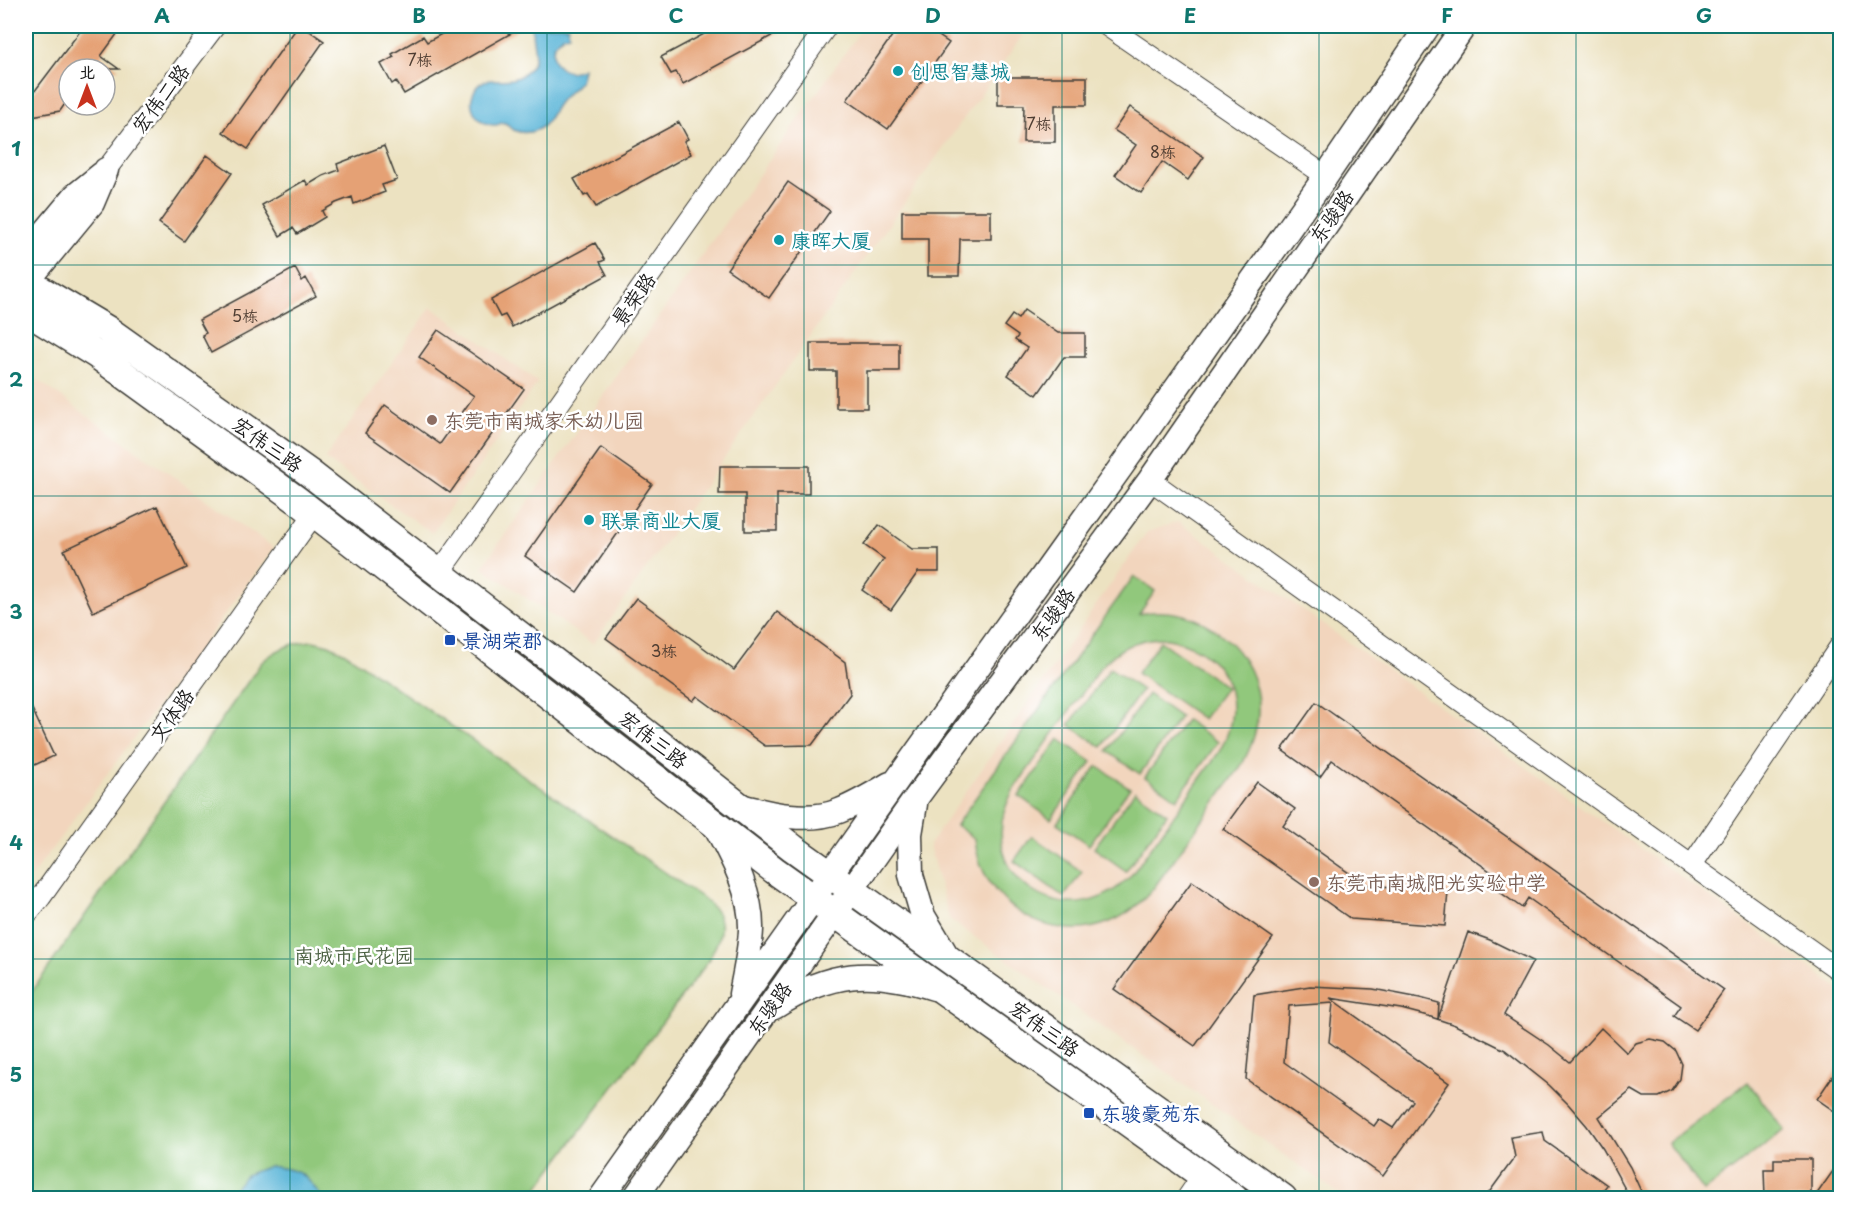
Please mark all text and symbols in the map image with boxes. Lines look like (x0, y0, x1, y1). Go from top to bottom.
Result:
text: A (154, 0, 170, 30)
text: B (412, 0, 426, 30)
text: C (668, 0, 684, 30)
text: D (925, 0, 941, 30)
text: E (1184, 0, 1196, 30)
text: F (1441, 0, 1453, 30)
text: G (1696, 0, 1712, 30)
house number: 7栋 (407, 47, 433, 71)
street label: 宏伟二路 (124, 56, 197, 139)
place label: 创思智慧城 (910, 56, 1010, 86)
north arrow (57, 57, 117, 117)
text: 北 (79, 59, 95, 83)
marker: 创思智慧城 (891, 64, 905, 78)
house number: 7栋 (1026, 111, 1052, 135)
text: 1 (11, 133, 21, 163)
house number: 8栋 (1150, 139, 1176, 163)
street label: 东骏路 (1302, 182, 1361, 249)
place label: 康晖大厦 (791, 225, 871, 255)
marker: 康晖大厦 (772, 233, 786, 247)
street label: 景荣路 (604, 265, 663, 332)
house number: 5栋 (232, 303, 258, 327)
text: 2 (9, 364, 23, 394)
place label: 东莞市南城家禾幼儿园 (444, 405, 644, 435)
street label: 宏伟三路 (227, 409, 310, 480)
marker: 东莞市南城家禾幼儿园 (425, 413, 439, 427)
place label: 联景商业大厦 (601, 505, 721, 535)
marker: 联景商业大厦 (582, 513, 596, 527)
street label: 东骏路 (1022, 580, 1082, 647)
text: 3 (9, 596, 23, 626)
place label: 景湖荣郡 (462, 625, 542, 655)
marker: 景湖荣郡 (443, 633, 457, 647)
house number: 3栋 (651, 638, 677, 662)
street label: 文体路 (141, 681, 201, 748)
street label: 宏伟三路 (613, 703, 696, 776)
text: 4 (9, 827, 23, 857)
place label: 东莞市南城阳光实验中学 (1326, 867, 1546, 897)
marker: 东莞市南城阳光实验中学 (1307, 875, 1321, 889)
park label: 南城市民花园 (294, 940, 414, 970)
street label: 东骏路 (740, 974, 799, 1041)
street label: 宏伟三路 (1004, 992, 1087, 1064)
text: 5 (10, 1059, 22, 1089)
place label: 东骏豪苑东 (1101, 1098, 1201, 1128)
marker: 东骏豪苑东 (1082, 1106, 1096, 1120)

